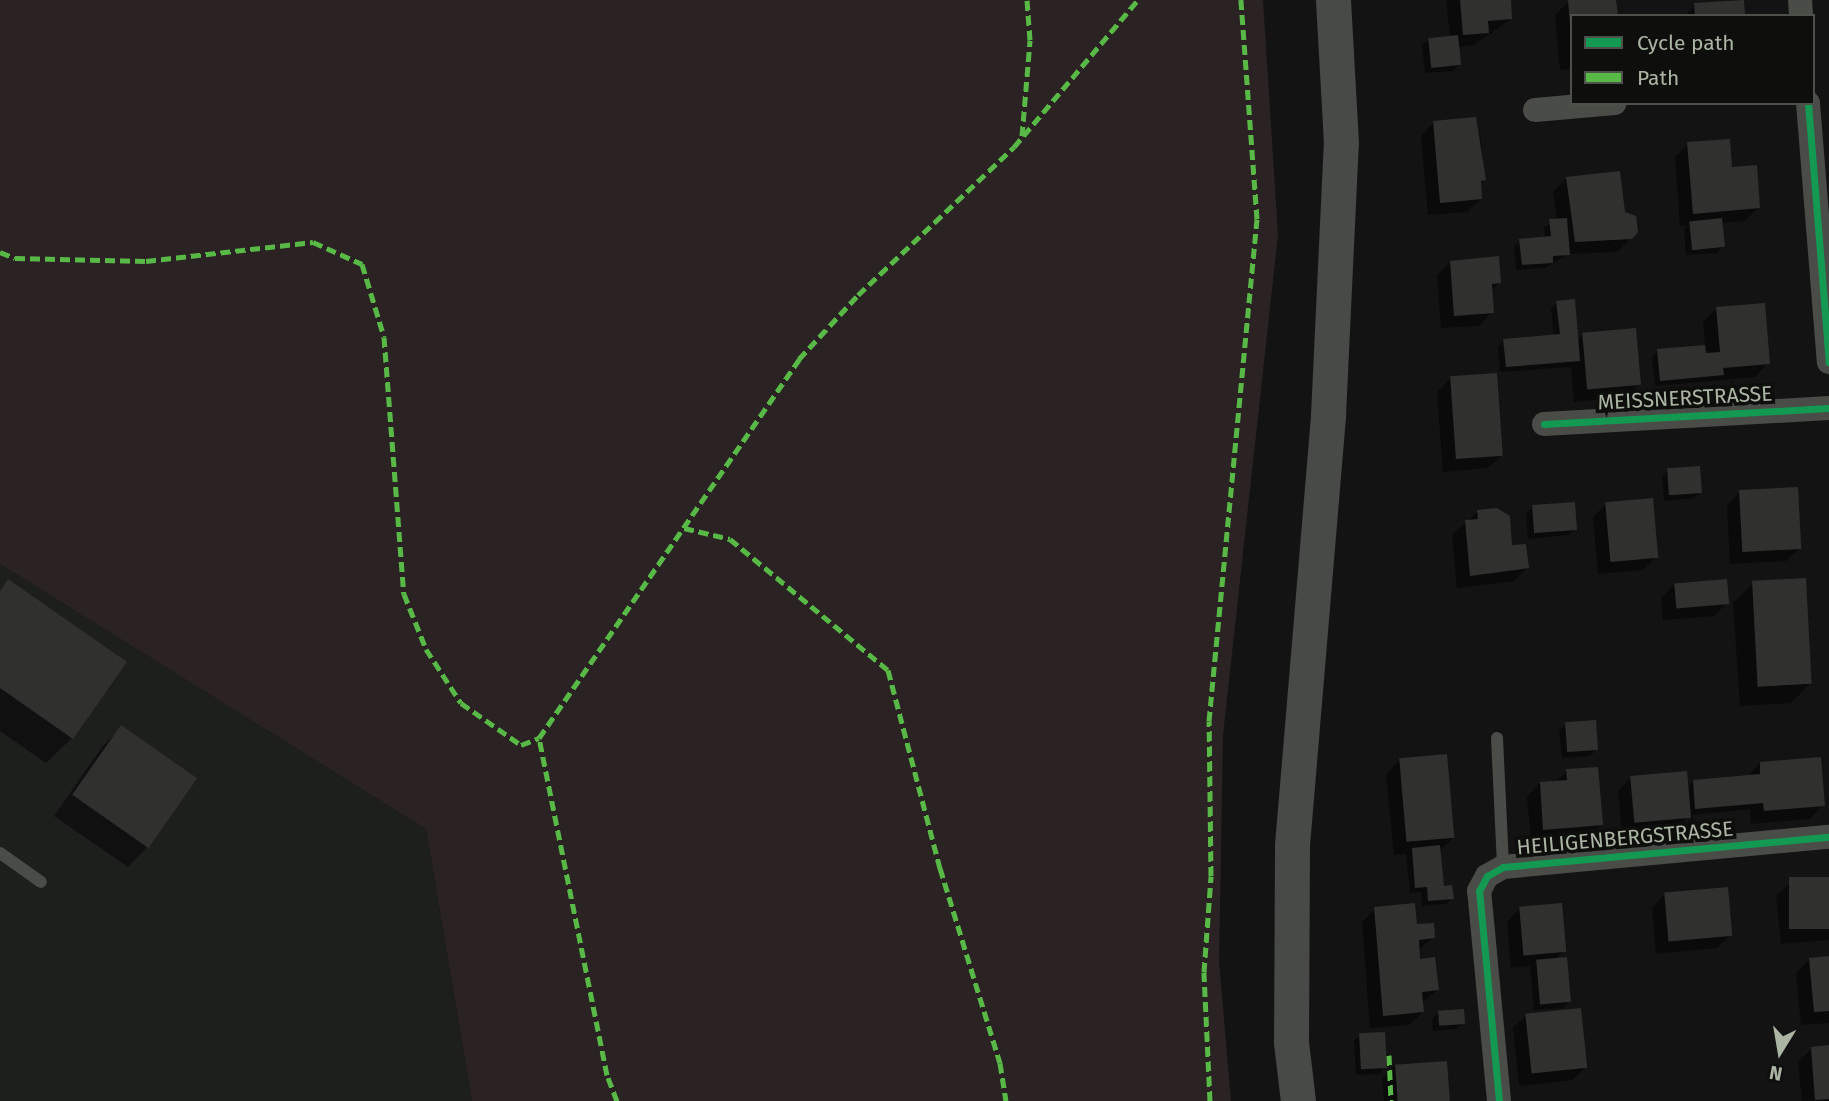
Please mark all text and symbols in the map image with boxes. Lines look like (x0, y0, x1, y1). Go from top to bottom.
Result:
legend (1570, 14, 1815, 105)
text: Cycle path (1637, 30, 1735, 56)
text: Path (1637, 65, 1679, 91)
street label: MEISSNERSTRASSE (1597, 381, 1773, 415)
street label: HEILIGENBERGSTRASSE (1516, 816, 1734, 860)
north arrow (1745, 1017, 1815, 1087)
text: N (1768, 1061, 1784, 1086)

